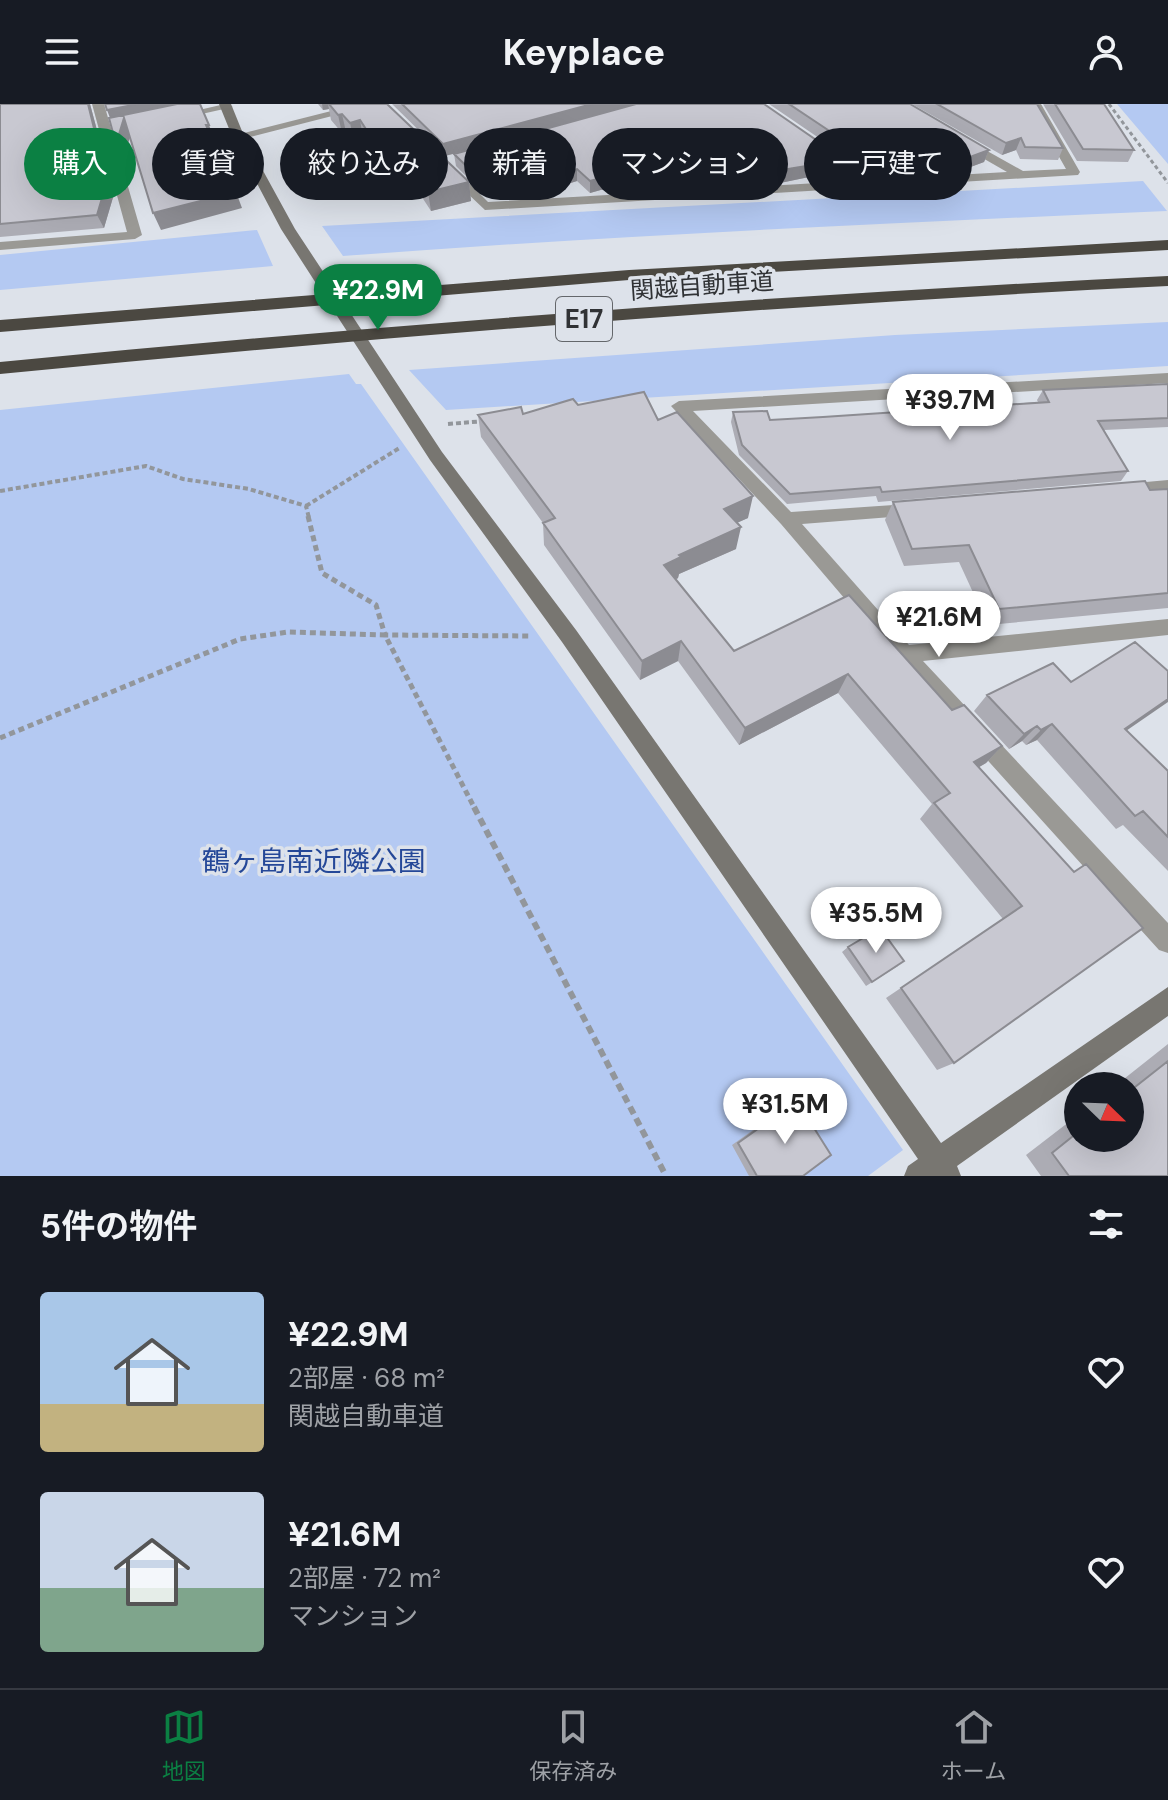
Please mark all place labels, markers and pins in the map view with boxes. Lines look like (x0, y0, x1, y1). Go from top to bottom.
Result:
pin: ¥22.9M (313, 264, 443, 332)
pin: ¥39.7M (885, 374, 1015, 442)
pin: ¥21.6M (874, 591, 1004, 659)
pin: ¥35.5M (811, 887, 941, 955)
pin: ¥31.5M (720, 1078, 850, 1146)

